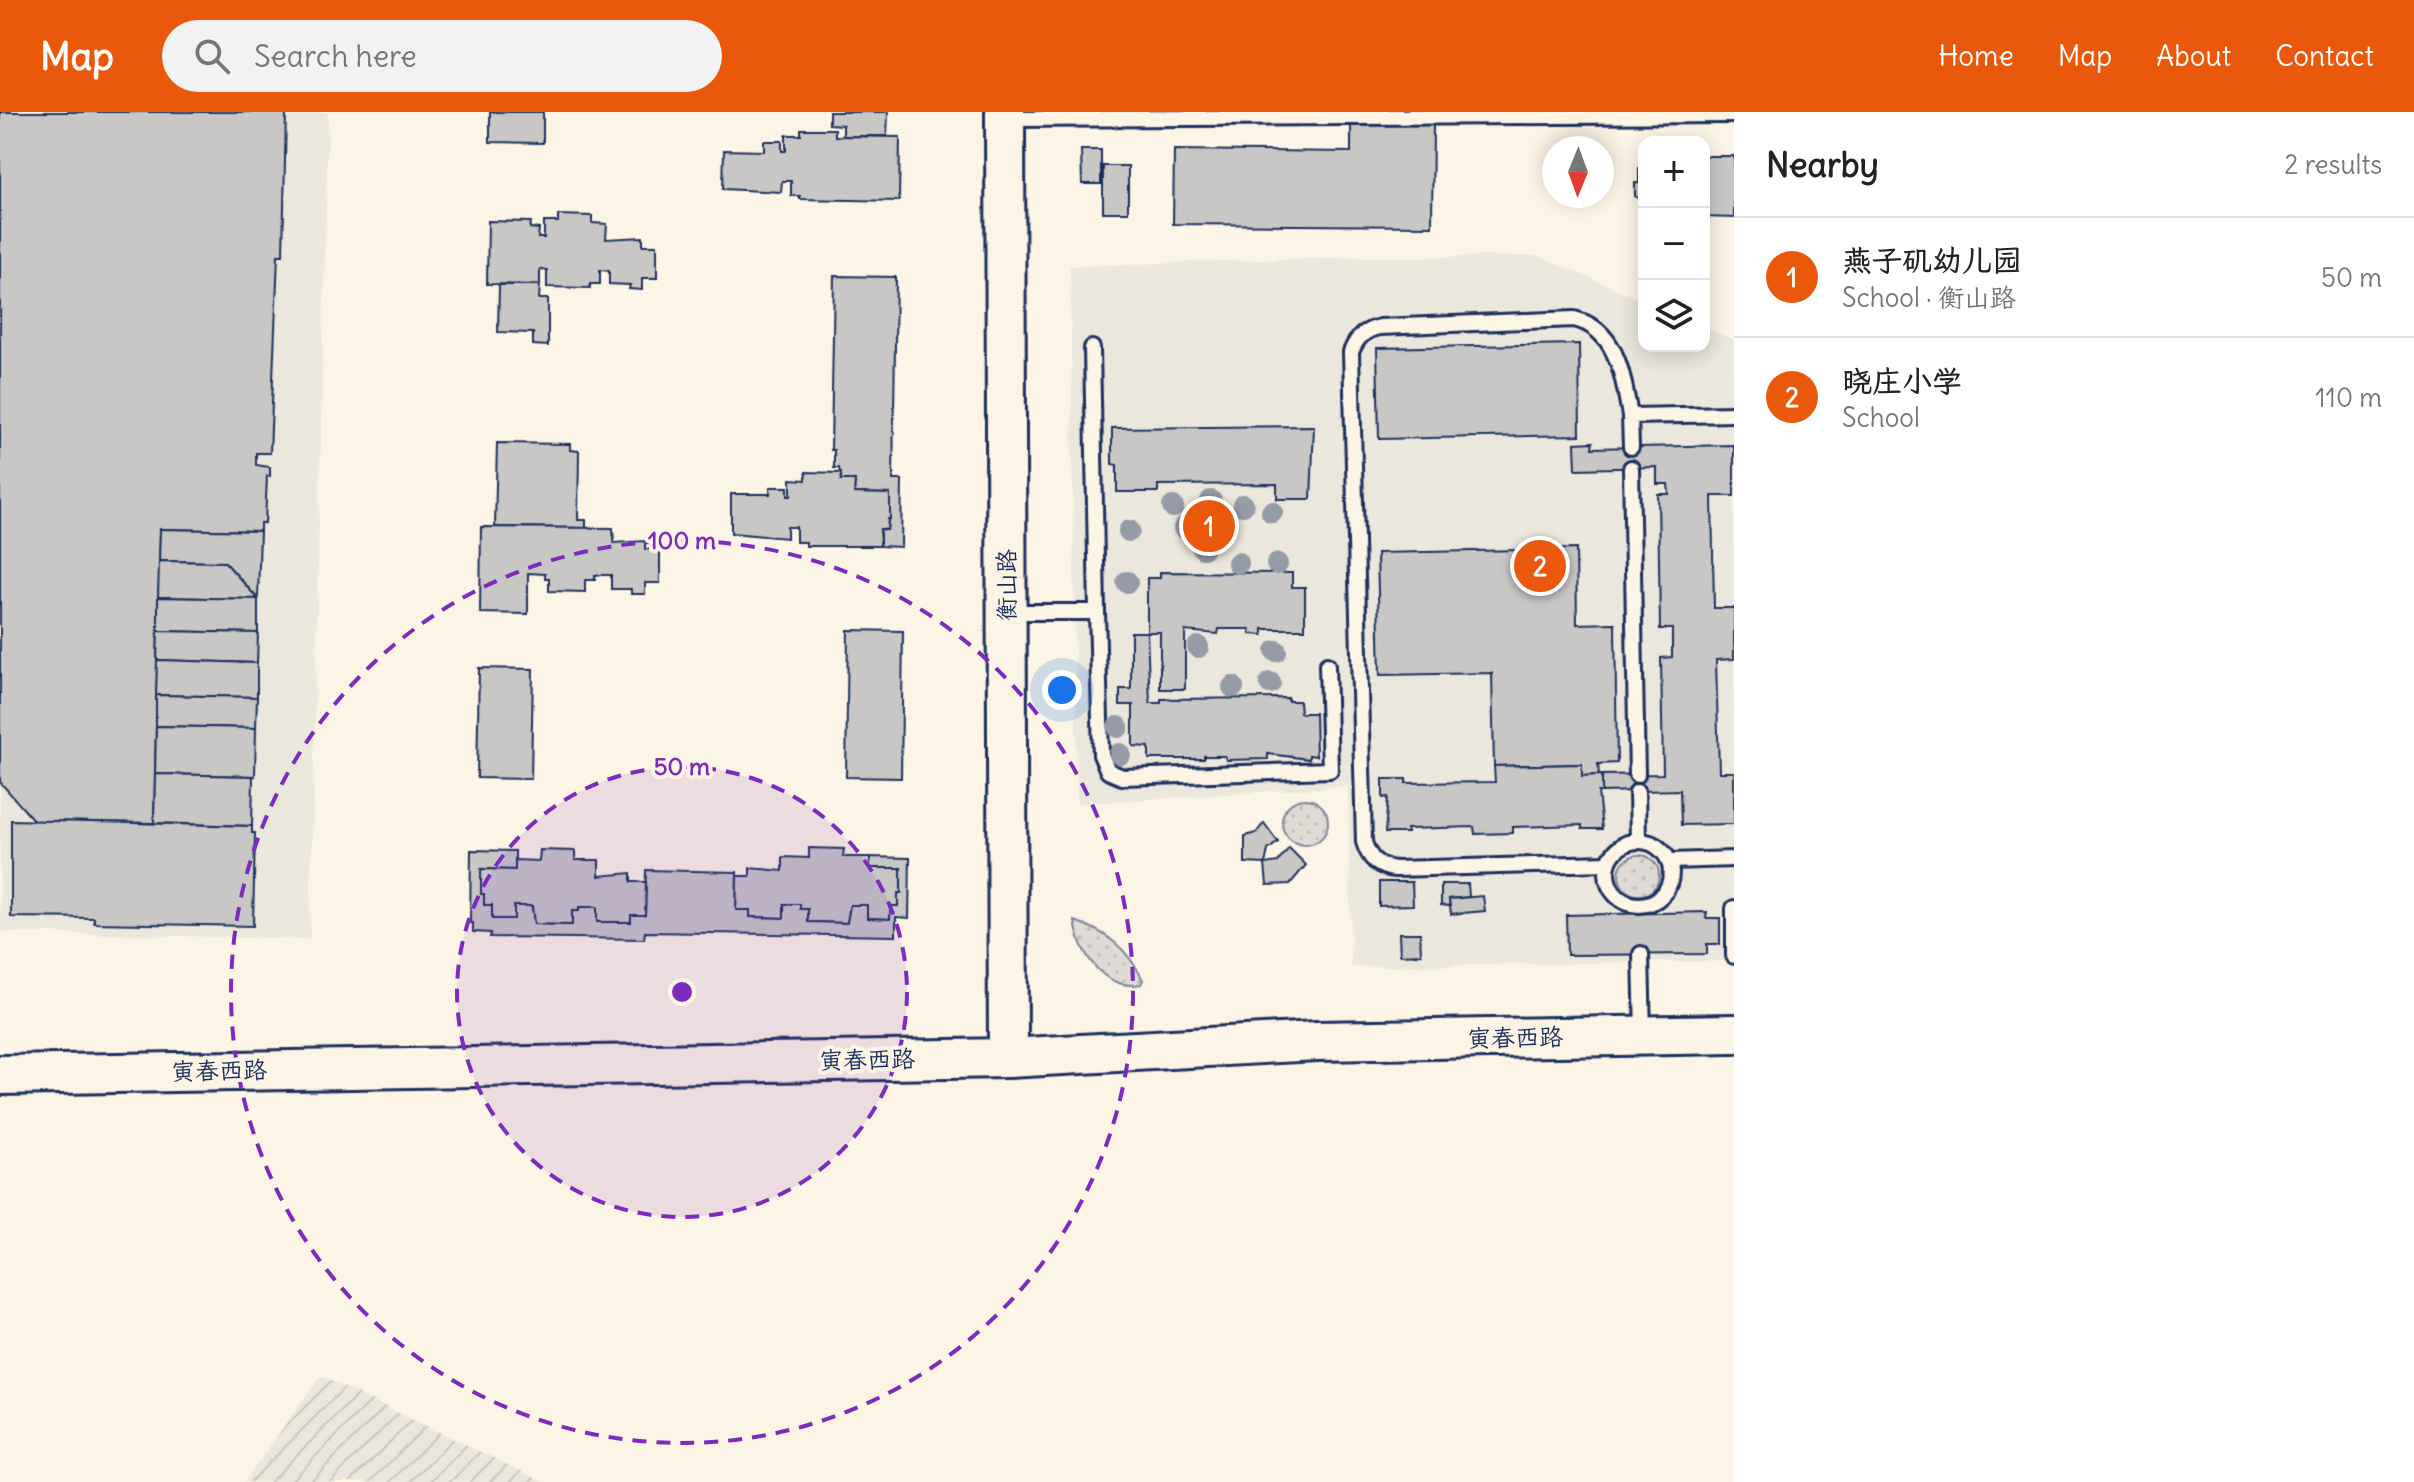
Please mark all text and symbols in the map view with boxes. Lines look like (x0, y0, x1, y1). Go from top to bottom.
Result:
search box (162, 20, 722, 92)
text: Map (40, 33, 114, 80)
icon: search (190, 34, 234, 78)
text: Search here (254, 37, 417, 75)
text: Home (1938, 38, 2014, 74)
text: Map (2058, 38, 2112, 74)
text: About (2156, 38, 2231, 74)
text: Contact (2275, 38, 2374, 74)
north arrow (1542, 136, 1614, 208)
map controls (1638, 136, 1710, 352)
button: + (1638, 136, 1710, 208)
text: Nearby (1766, 143, 1879, 186)
text: 2 results (2284, 148, 2382, 181)
button: − (1638, 208, 1710, 280)
text: 燕子矶幼儿园 (1842, 241, 2022, 279)
text: 1 (1787, 261, 1797, 294)
text: 50 m (2321, 261, 2382, 294)
button: layers (1638, 280, 1710, 352)
text: School · 衡山路 (1842, 281, 2016, 314)
text: 晓庄小学 (1842, 362, 1962, 400)
text: 2 (1785, 381, 1799, 414)
text: 110 m (2315, 381, 2382, 414)
text: School (1842, 401, 1920, 434)
pin: 1 (1183, 496, 1235, 556)
text: 100 m (648, 525, 716, 555)
pin: 2 (1514, 536, 1566, 596)
street label: 衡山路 (991, 549, 1021, 621)
your location (1042, 670, 1082, 710)
text: 50 m (654, 751, 710, 781)
centre of rings (668, 978, 696, 1006)
street label: 寅春西路 (1467, 1021, 1563, 1053)
street label: 寅春西路 (819, 1043, 915, 1075)
street label: 寅春西路 (171, 1054, 267, 1086)

